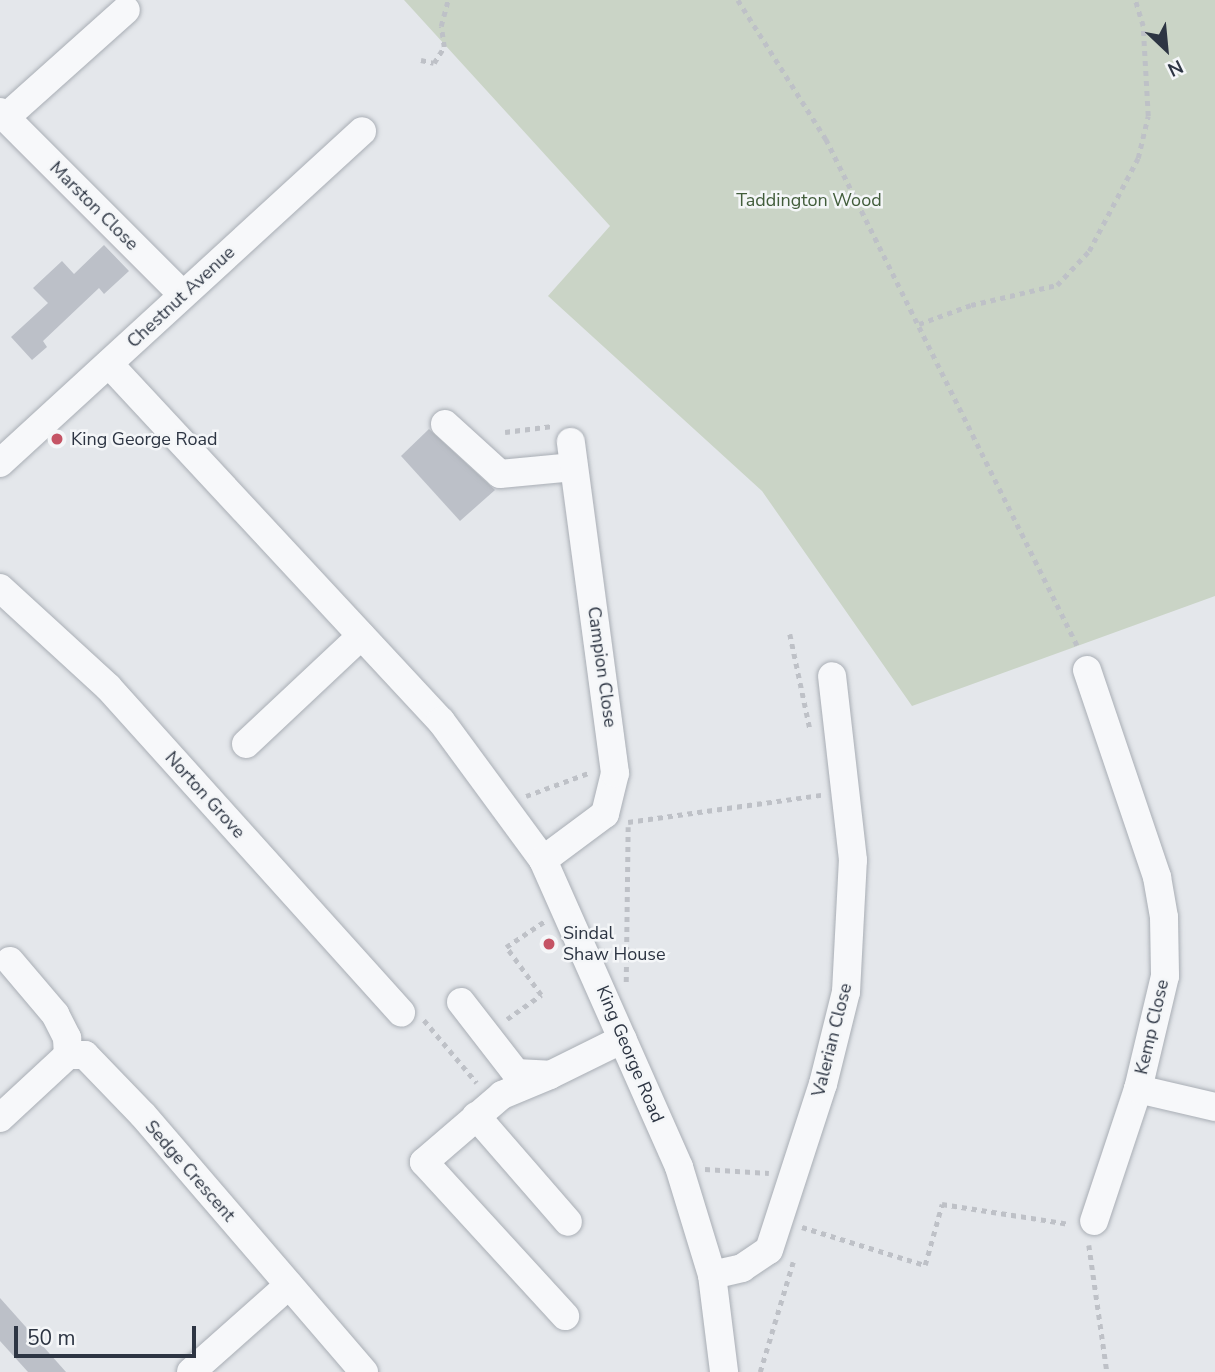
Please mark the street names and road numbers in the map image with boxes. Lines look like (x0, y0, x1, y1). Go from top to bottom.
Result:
street label: Marston Close (45, 157, 143, 255)
street label: Chestnut Avenue (123, 242, 239, 352)
street label: Campion Close (583, 605, 621, 729)
street label: Norton Grove (160, 747, 250, 843)
street label: Kemp Close (1131, 977, 1173, 1077)
street label: Valerian Close (807, 981, 857, 1099)
street label: King George Road (591, 982, 669, 1126)
street label: Sedge Crescent (140, 1116, 240, 1226)

